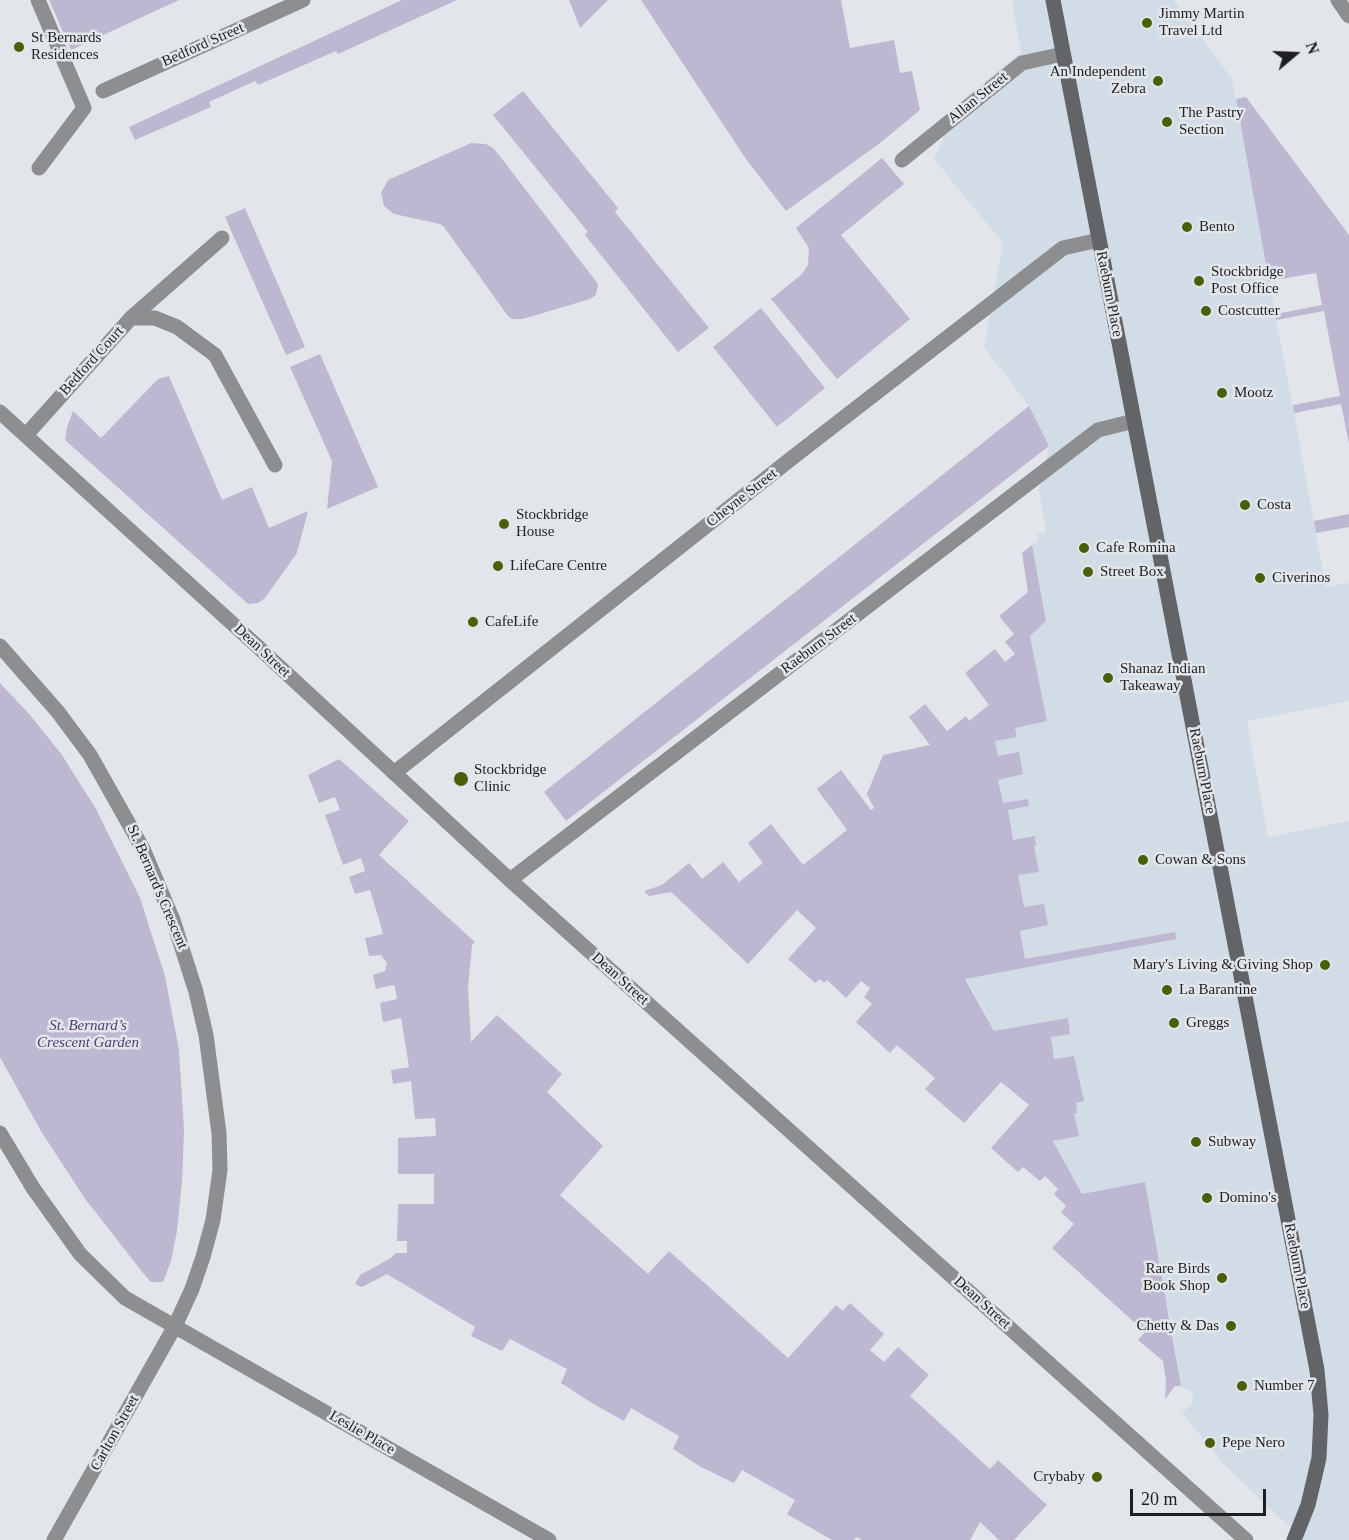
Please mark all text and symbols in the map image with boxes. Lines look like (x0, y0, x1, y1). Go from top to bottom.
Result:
place label: Jimmy Martin Travel Ltd (1159, 5, 1244, 40)
marker: Jimmy Martin Travel Ltd (1140, 16, 1154, 30)
street label: Bedford Street (159, 19, 247, 71)
north arrow (1265, 24, 1325, 84)
place label: St Bernards Residences (31, 29, 101, 64)
marker: St Bernards Residences (12, 40, 26, 54)
text: N (1303, 40, 1322, 56)
place label: An Independent Zebra (1050, 63, 1146, 98)
street label: Allan Street (944, 68, 1012, 128)
marker: An Independent Zebra (1151, 74, 1165, 88)
place label: The Pastry Section (1179, 104, 1244, 139)
marker: The Pastry Section (1160, 115, 1174, 129)
place label: Bento (1199, 218, 1235, 236)
marker: Bento (1180, 220, 1194, 234)
street label: Raeburn Place (1092, 250, 1126, 338)
place label: Stockbridge Post Office (1211, 263, 1283, 298)
marker: Stockbridge Post Office (1192, 274, 1206, 288)
place label: Costcutter (1218, 302, 1280, 320)
marker: Costcutter (1199, 304, 1213, 318)
street label: Bedford Court (56, 323, 128, 399)
place label: Mootz (1234, 384, 1273, 402)
marker: Mootz (1215, 386, 1229, 400)
street label: Cheyne Street (703, 465, 781, 531)
place label: Costa (1257, 496, 1291, 514)
marker: Costa (1238, 498, 1252, 512)
place label: Stockbridge House (516, 506, 588, 541)
marker: Stockbridge House (497, 517, 511, 531)
place label: Cafe Romina (1096, 539, 1176, 557)
marker: Cafe Romina (1077, 541, 1091, 555)
place label: LifeCare Centre (510, 557, 607, 575)
marker: LifeCare Centre (491, 559, 505, 573)
place label: Street Box (1100, 563, 1164, 581)
marker: Street Box (1081, 565, 1095, 579)
place label: Civerinos (1272, 569, 1330, 587)
marker: Civerinos (1253, 571, 1267, 585)
street label: Raeburn Street (778, 610, 860, 678)
place label: CafeLife (485, 613, 538, 631)
marker: CafeLife (466, 615, 480, 629)
street label: Dean Street (230, 620, 294, 682)
place label: Shanaz Indian Takeaway (1120, 660, 1205, 695)
marker: Shanaz Indian Takeaway (1101, 671, 1115, 685)
street label: Raeburn Place (1185, 727, 1219, 815)
place label: Stockbridge Clinic (474, 761, 546, 796)
marker: Stockbridge Clinic (452, 770, 470, 788)
street label: St. Bernard's Crescent (123, 822, 191, 952)
place label: Cowan & Sons (1155, 851, 1246, 869)
marker: Cowan & Sons (1136, 853, 1150, 867)
street label: Dean Street (588, 949, 652, 1009)
place label: Mary's Living & Giving Shop (1133, 956, 1313, 974)
marker: Mary's Living & Giving Shop (1318, 958, 1332, 972)
place label: La Barantine (1179, 981, 1257, 999)
marker: La Barantine (1160, 983, 1174, 997)
place label: Greggs (1186, 1014, 1229, 1032)
marker: Greggs (1167, 1016, 1181, 1030)
park label: St. Bernard’s Crescent Garden (37, 1017, 139, 1052)
place label: Subway (1208, 1133, 1256, 1151)
marker: Subway (1189, 1135, 1203, 1149)
place label: Domino's (1219, 1189, 1277, 1207)
marker: Domino's (1200, 1191, 1214, 1205)
street label: Raeburn Place (1280, 1222, 1314, 1310)
place label: Rare Birds Book Shop (1143, 1260, 1210, 1295)
marker: Rare Birds Book Shop (1215, 1271, 1229, 1285)
street label: Dean Street (950, 1273, 1014, 1333)
place label: Chetty & Das (1137, 1317, 1219, 1335)
marker: Chetty & Das (1224, 1319, 1238, 1333)
place label: Number 7 (1254, 1377, 1314, 1395)
marker: Number 7 (1235, 1379, 1249, 1393)
street label: Carlton Street (87, 1392, 143, 1474)
street label: Leslie Place (326, 1407, 398, 1459)
place label: Pepe Nero (1222, 1434, 1285, 1452)
marker: Pepe Nero (1203, 1436, 1217, 1450)
place label: Crybaby (1033, 1468, 1085, 1486)
marker: Crybaby (1090, 1470, 1104, 1484)
scale bar (1133, 1477, 1270, 1515)
text: 20 m (1141, 1489, 1178, 1509)

